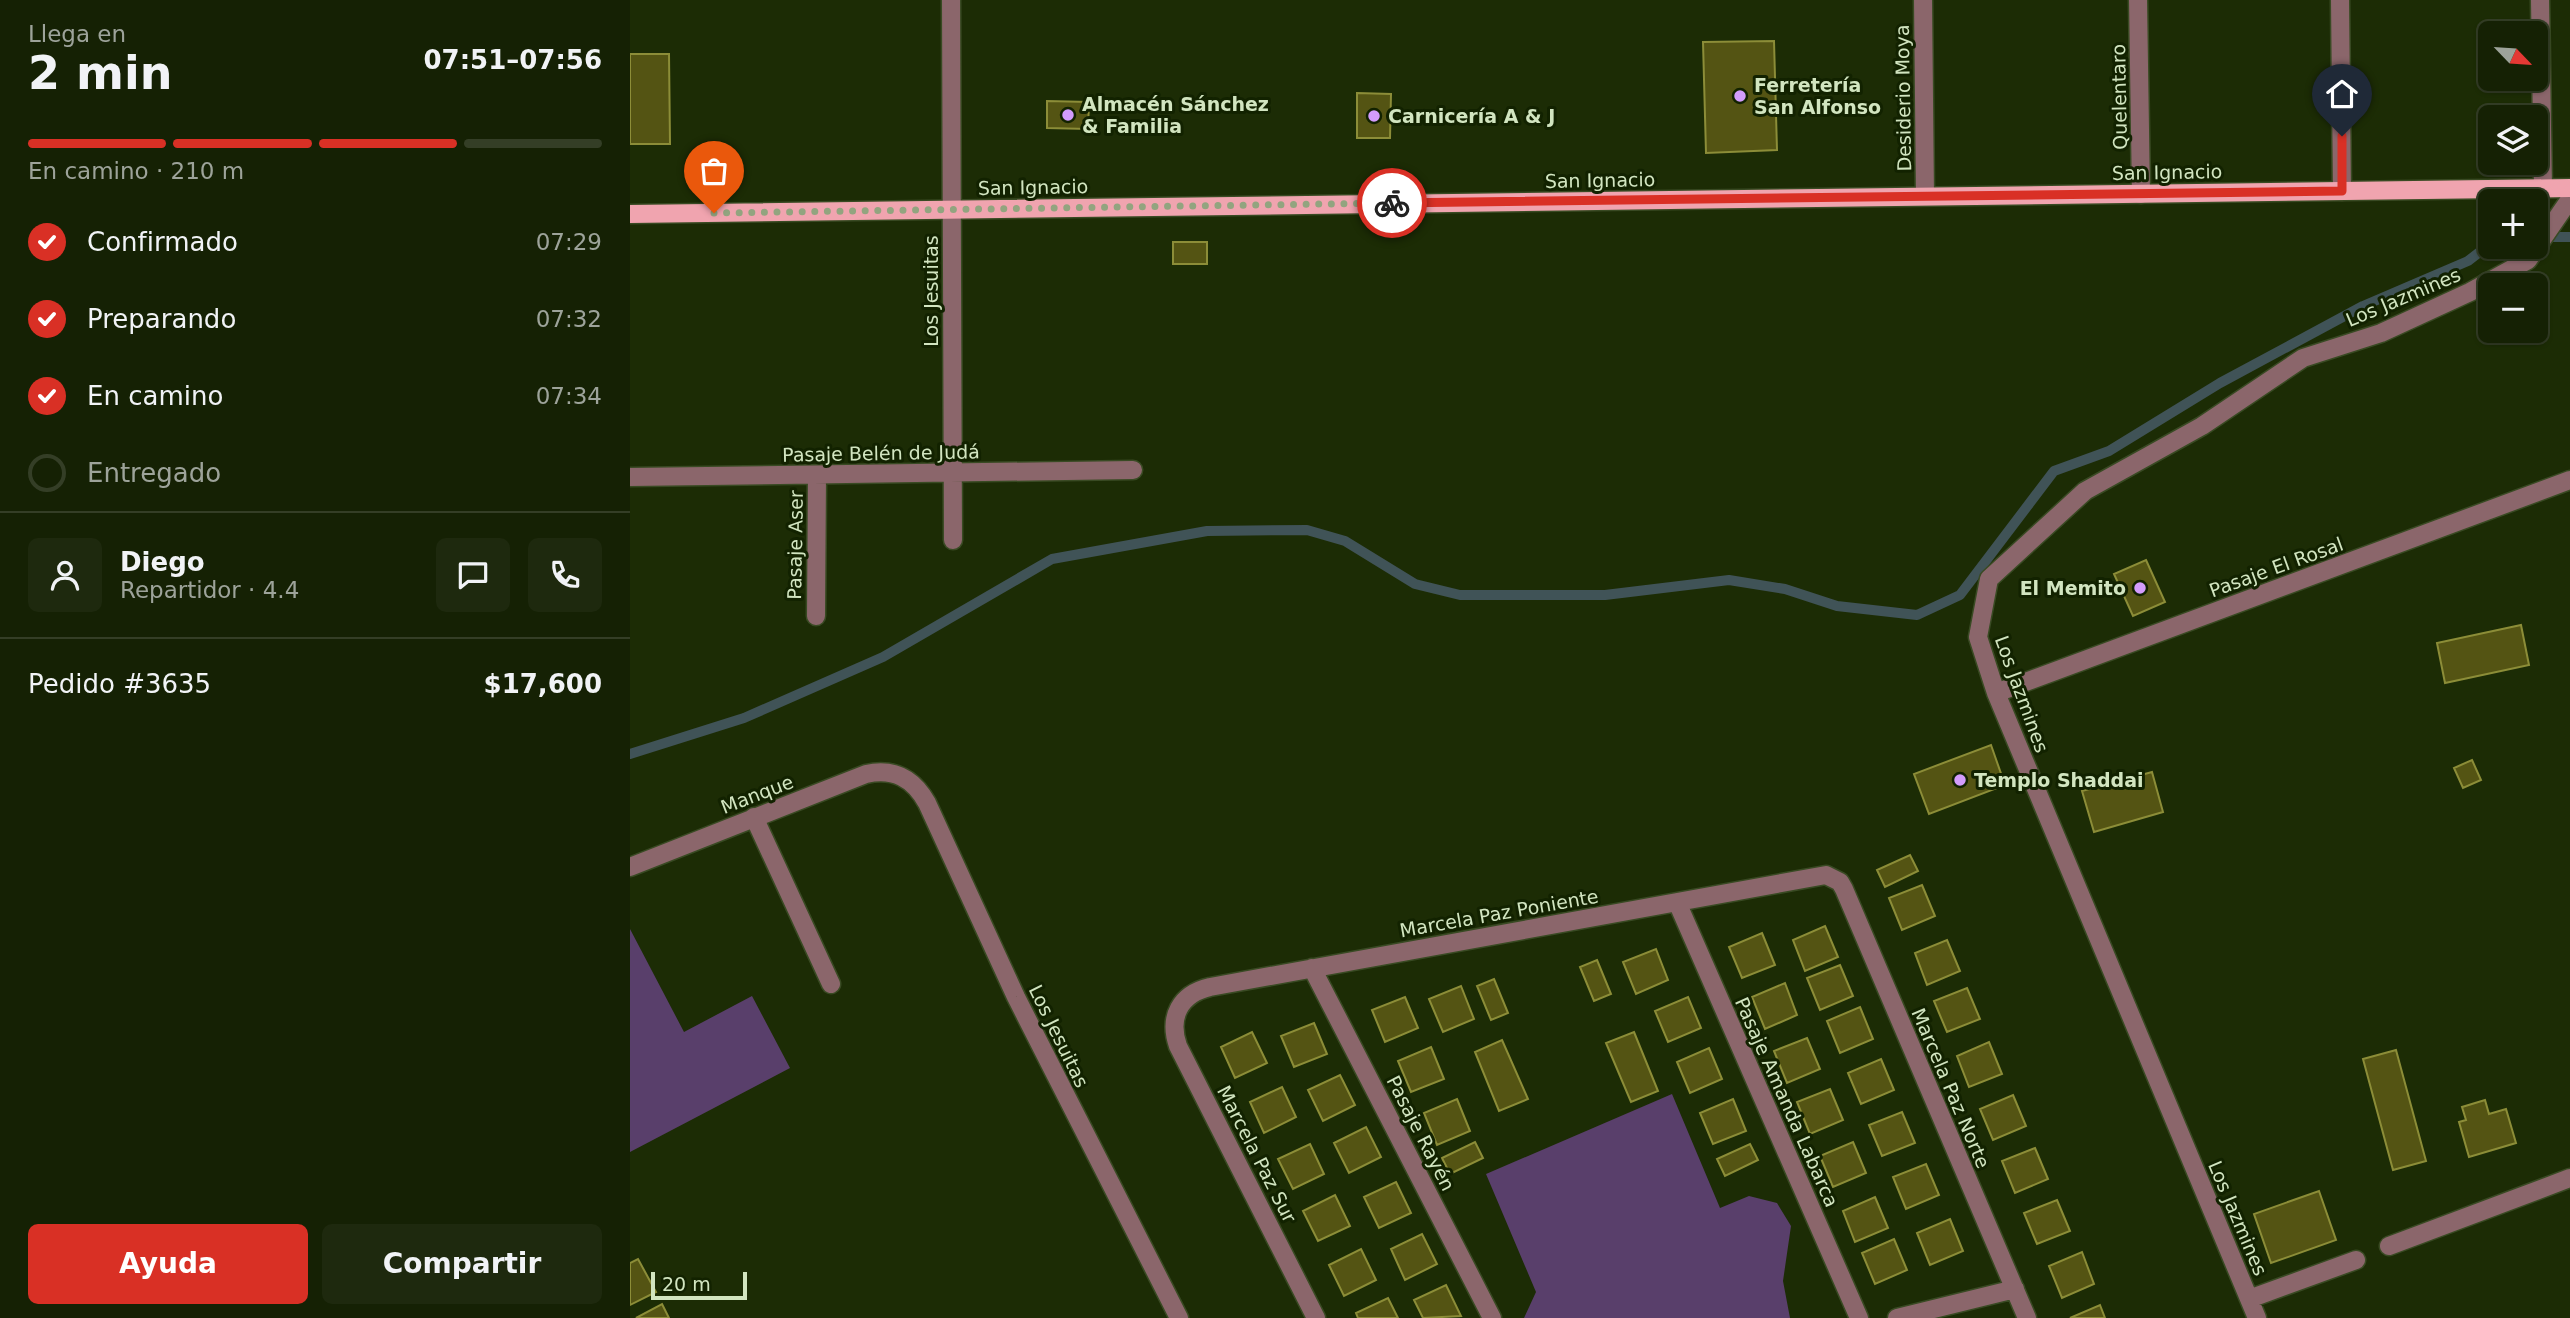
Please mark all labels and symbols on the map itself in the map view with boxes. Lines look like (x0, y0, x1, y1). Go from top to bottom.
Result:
north arrow (2478, 21, 2548, 91)
street label: Desiderio Moya (1891, 24, 1915, 172)
street label: Quelentaro (2107, 44, 2131, 150)
pin (2312, 64, 2372, 136)
place label: Ferretería San Alfonso (1754, 74, 1881, 118)
marker: Ferretería San Alfonso (1732, 88, 1748, 104)
place label: Almacén Sánchez & Familia (1082, 93, 1269, 137)
place label: Carnicería A & J (1388, 105, 1555, 127)
marker: Almacén Sánchez & Familia (1060, 107, 1076, 123)
marker: Carnicería A & J (1366, 108, 1382, 124)
pin (684, 141, 744, 213)
street label: San Ignacio (2112, 160, 2222, 184)
courier (1357, 168, 1427, 238)
street label: San Ignacio (1545, 168, 1655, 192)
street label: San Ignacio (978, 175, 1088, 199)
street label: Los Jesuitas (920, 235, 942, 347)
street label: Los Jazmines (2342, 263, 2464, 331)
street label: Pasaje Belén de Judá (782, 440, 980, 466)
street label: Pasaje Aser (783, 490, 807, 600)
street label: Pasaje El Rosal (2206, 533, 2346, 601)
place label: El Memito (2020, 577, 2126, 599)
marker: El Memito (2132, 580, 2148, 596)
street label: Los Jazmines (1991, 633, 2053, 755)
place label: Templo Shaddai (1974, 769, 2143, 791)
street label: Manque (718, 770, 796, 818)
marker: Templo Shaddai (1952, 772, 1968, 788)
street label: Marcela Paz Poniente (1398, 885, 1600, 941)
street label: Los Jesuitas (1025, 981, 1093, 1091)
street label: Pasaje Amanda Labarca (1731, 994, 1843, 1210)
street label: Marcela Paz Norte (1907, 1005, 1995, 1171)
street label: Pasaje Rayén (1383, 1072, 1459, 1194)
street label: Marcela Paz Sur (1213, 1082, 1301, 1226)
street label: Los Jazmines (2204, 1157, 2272, 1279)
scale bar (651, 1269, 747, 1301)

